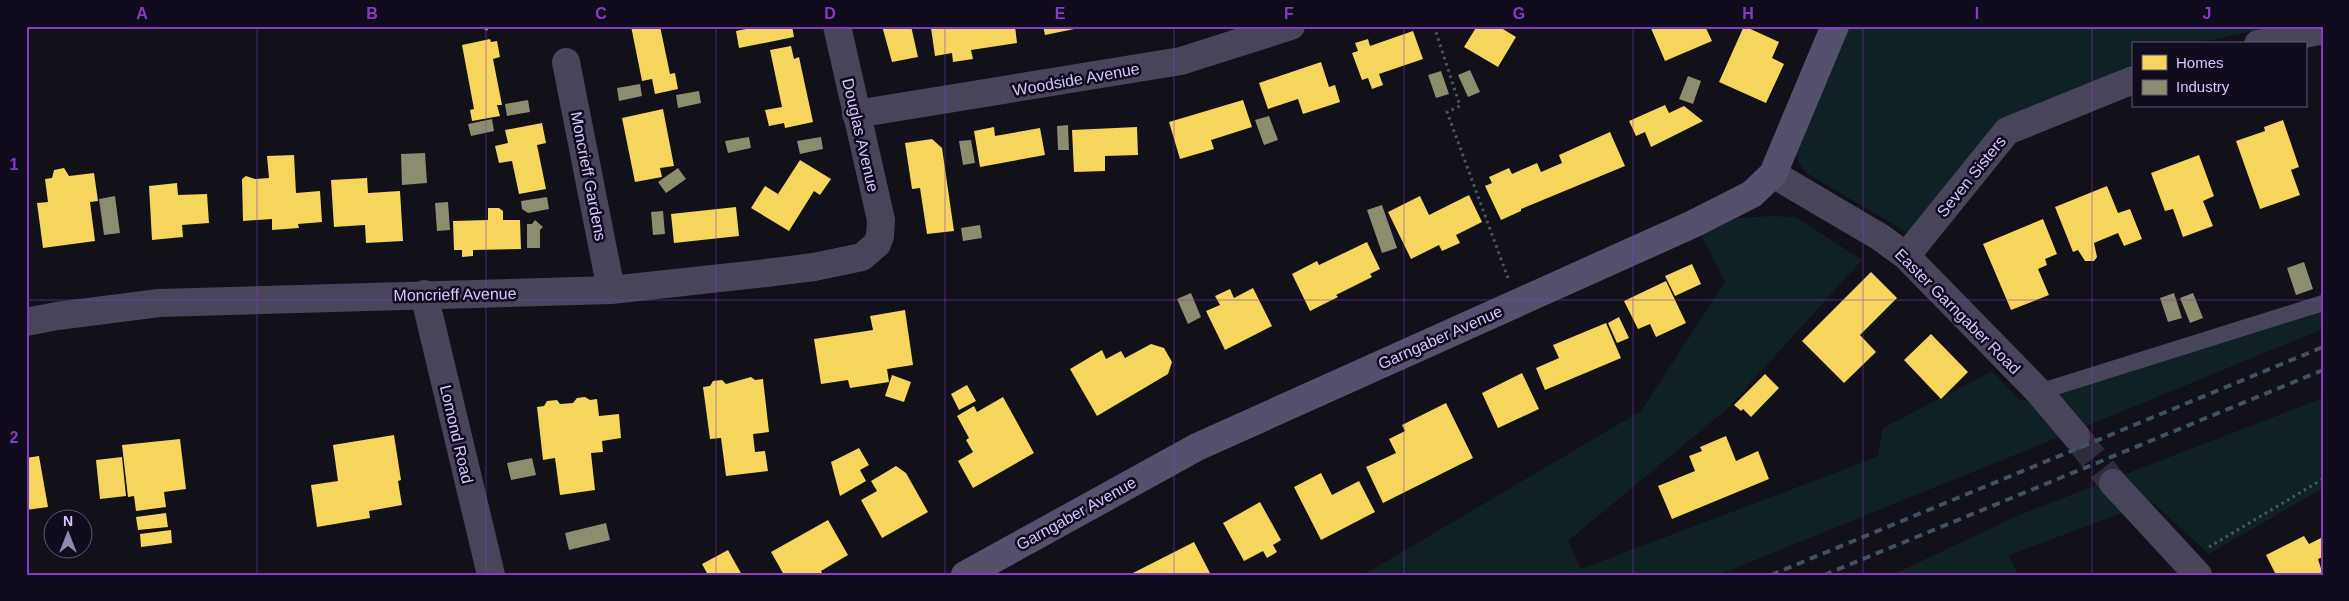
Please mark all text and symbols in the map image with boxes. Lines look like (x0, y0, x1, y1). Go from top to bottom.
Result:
text: A (136, 5, 148, 22)
text: B (366, 5, 378, 22)
text: C (595, 5, 607, 22)
text: D (824, 5, 836, 22)
text: E (1055, 5, 1066, 22)
text: F (1284, 5, 1294, 22)
text: G (1513, 5, 1525, 22)
text: H (1742, 5, 1754, 22)
text: I (1975, 5, 1979, 22)
text: J (2203, 5, 2211, 22)
legend (2132, 42, 2306, 108)
text: Homes (2176, 54, 2224, 71)
street label: Woodside Avenue (1011, 60, 1141, 99)
street label: Douglas Avenue (839, 77, 882, 194)
text: Industry (2176, 78, 2230, 95)
street label: Moncrieff Gardens (568, 110, 609, 242)
street label: Seven Sisters (1934, 133, 2009, 220)
text: 1 (10, 156, 19, 173)
street label: Easter Garngaber Road (1892, 245, 2024, 377)
street label: Moncrieff Avenue (393, 285, 517, 304)
street label: Garngaber Avenue (1376, 302, 1505, 372)
street label: Lomond Road (437, 383, 476, 485)
text: 2 (10, 429, 19, 446)
street label: Garngaber Avenue (1014, 473, 1139, 553)
north arrow (42, 508, 92, 558)
text: N (63, 513, 73, 529)

